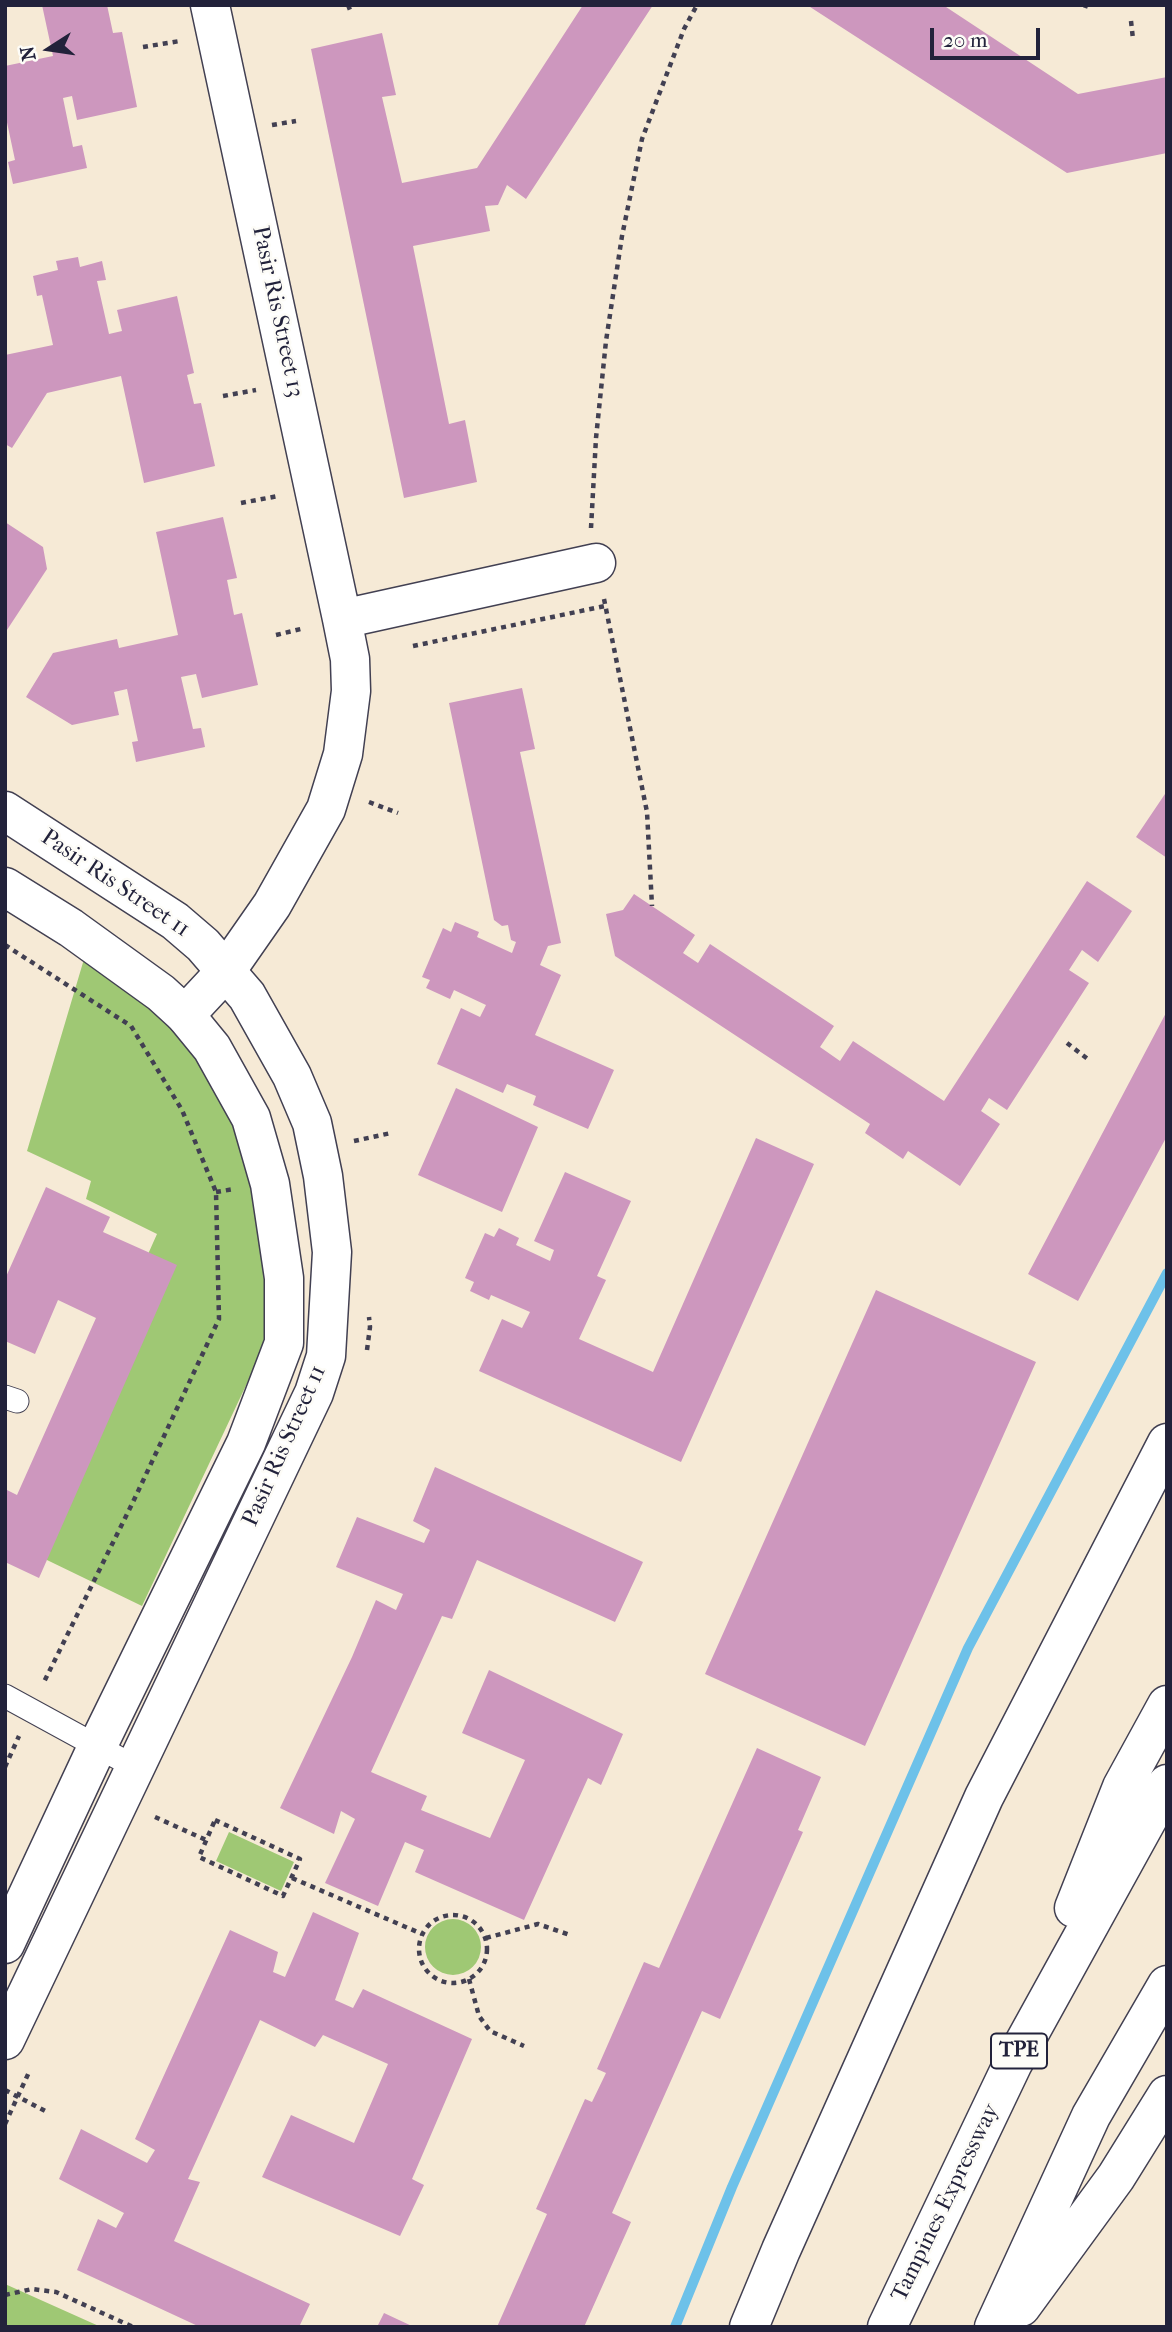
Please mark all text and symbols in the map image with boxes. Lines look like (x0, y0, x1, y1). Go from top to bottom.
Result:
north arrow (14, 14, 84, 84)
scale bar (934, 14, 1044, 58)
text: 20 m (943, 28, 987, 52)
text: N (16, 44, 41, 63)
street label: Pasir Ris Street 13 (245, 224, 309, 400)
street label: Pasir Ris Street 11 (35, 824, 195, 944)
street label: Pasir Ris Street 11 (237, 1361, 333, 1531)
road number: TPE (991, 2034, 1047, 2068)
street label: Tampines Expressway (886, 2100, 1006, 2306)

